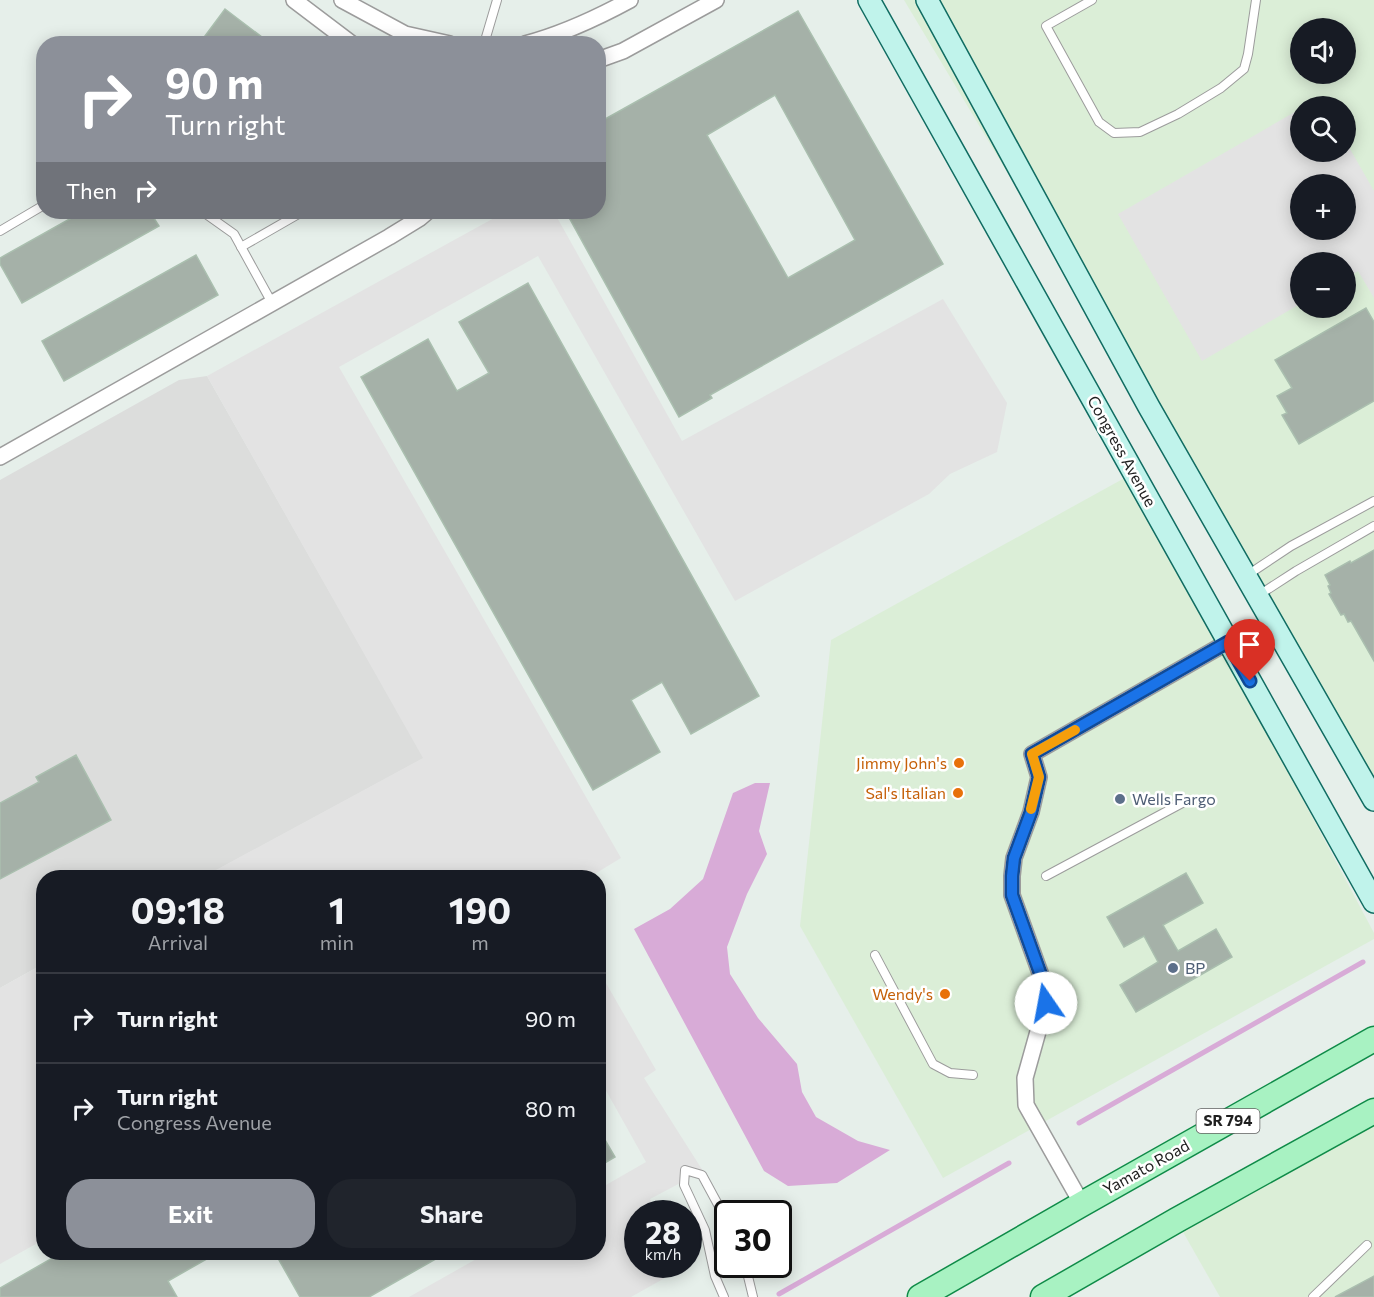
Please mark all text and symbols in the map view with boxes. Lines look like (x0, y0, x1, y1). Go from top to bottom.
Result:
map controls (1290, 18, 1356, 318)
button: sound (1290, 18, 1356, 84)
text: 90 m (165, 56, 264, 108)
icon: right (66, 60, 144, 138)
button: search (1290, 96, 1356, 162)
text: Turn right (165, 108, 285, 141)
icon: right (129, 174, 162, 207)
button: + (1290, 174, 1356, 240)
text: Then (66, 177, 117, 204)
button: − (1290, 252, 1356, 318)
street label: Congress Avenue (1084, 392, 1161, 510)
pin (1224, 619, 1275, 681)
icon: arrive (1233, 628, 1266, 661)
place label: Jimmy John's (856, 753, 947, 772)
marker: Jimmy John's (952, 756, 966, 770)
place label: Sal's Italian (865, 783, 946, 802)
marker: Sal's Italian (951, 786, 965, 800)
place label: Wells Fargo (1132, 789, 1216, 808)
marker: Wells Fargo (1113, 792, 1127, 806)
text: 09:18 (131, 887, 225, 931)
text: 1 (329, 887, 345, 931)
text: 190 (449, 887, 511, 931)
text: Arrival (148, 930, 208, 954)
text: min (320, 930, 354, 954)
text: m (471, 930, 489, 954)
place label: BP (1185, 958, 1205, 977)
marker: BP (1166, 961, 1180, 975)
position arrow (1014, 971, 1078, 1035)
place label: Wendy's (872, 984, 933, 1003)
marker: Wendy's (938, 987, 952, 1001)
icon: right (66, 1002, 99, 1035)
text: Turn right (117, 1005, 218, 1032)
text: 90 m (525, 1005, 576, 1032)
text: Turn right (117, 1083, 218, 1110)
icon: right (66, 1092, 99, 1125)
text: 80 m (525, 1095, 576, 1122)
road number: SR 794 (1196, 1109, 1260, 1133)
text: Congress Avenue (117, 1110, 272, 1134)
street label: Yamato Road (1099, 1135, 1192, 1198)
button: Exit (66, 1179, 315, 1248)
button: Share (327, 1179, 576, 1248)
speed limit sign: 30 (714, 1200, 792, 1278)
text: 28 (645, 1213, 681, 1250)
text: km/h (645, 1245, 681, 1263)

